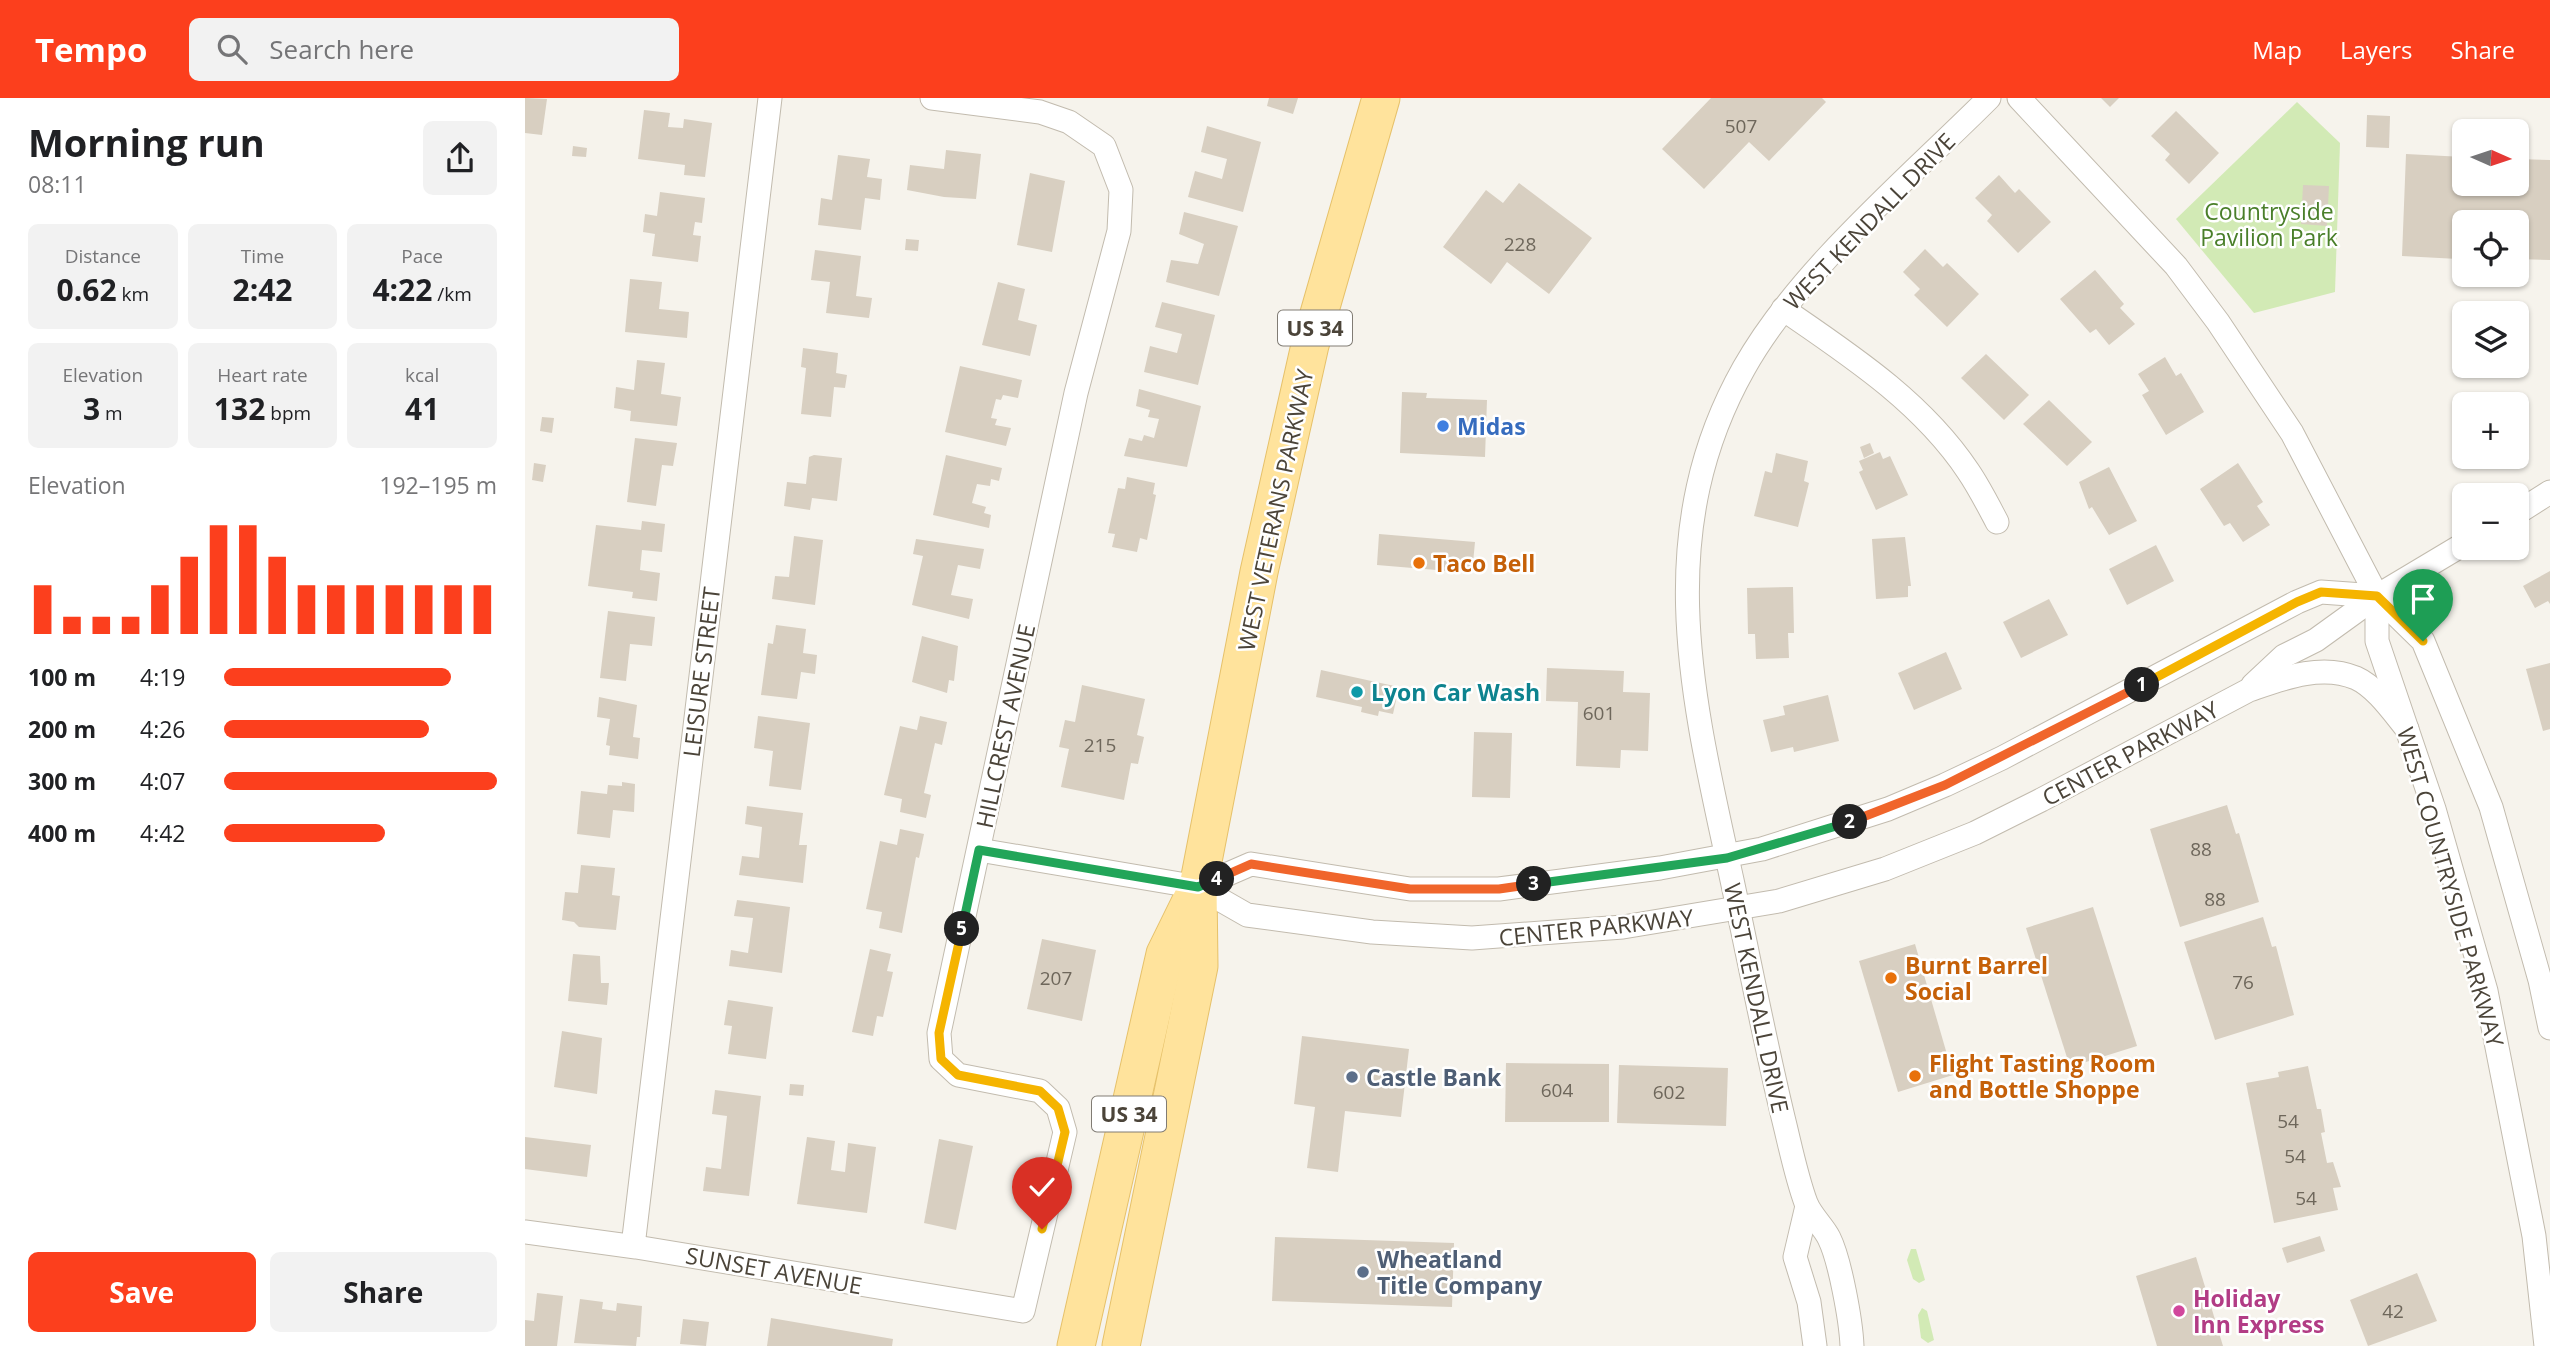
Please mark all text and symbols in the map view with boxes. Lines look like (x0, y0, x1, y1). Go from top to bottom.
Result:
search box (189, 18, 679, 81)
text: Tempo (35, 27, 147, 72)
icon: search (213, 30, 251, 68)
text: Search here (269, 31, 414, 67)
text: Map (2252, 33, 2302, 66)
text: Layers (2340, 33, 2413, 66)
text: Share (2451, 33, 2515, 66)
house number: 507 (1725, 113, 1757, 139)
text: Morning run (28, 116, 265, 168)
north arrow (2452, 119, 2529, 196)
map controls (2452, 119, 2529, 560)
button: share (423, 121, 497, 195)
street label: WEST KENDALL DRIVE (1776, 126, 1962, 316)
text: 08:11 (28, 168, 87, 200)
park label: Countryside Pavilion Park (2200, 195, 2338, 253)
button: locate (2452, 210, 2529, 287)
house number: 228 (1504, 231, 1536, 257)
text: Distance (65, 243, 141, 269)
text: Time (241, 243, 284, 269)
text: Pace (401, 243, 443, 269)
text: 0.62 (57, 269, 117, 310)
text: 2:42 (232, 269, 293, 310)
text: 4:22 (372, 269, 432, 310)
text: km (117, 281, 149, 307)
text: /km (432, 281, 472, 307)
button: layers (2452, 301, 2529, 378)
road number: US 34 (1278, 310, 1352, 345)
text: Elevation (62, 362, 143, 388)
text: Heart rate (217, 362, 308, 388)
text: kcal (405, 362, 439, 388)
street label: WEST VETERANS PARKWAY (1229, 366, 1321, 654)
text: 3 (83, 388, 100, 429)
text: 132 (214, 388, 265, 429)
text: 41 (405, 388, 439, 429)
button: + (2452, 392, 2529, 469)
text: m (100, 400, 123, 426)
text: bpm (265, 400, 311, 426)
place label: Midas (1457, 410, 1526, 442)
marker: Midas (1435, 418, 1451, 434)
text: Elevation (28, 469, 126, 501)
text: 192–195 m (379, 469, 497, 501)
button: − (2452, 483, 2529, 560)
place label: Taco Bell (1433, 547, 1535, 579)
marker: Taco Bell (1411, 555, 1427, 571)
pin (2393, 569, 2453, 641)
icon: arrive (2404, 580, 2442, 618)
street label: LEISURE STREET (675, 585, 727, 759)
street label: HILLCREST AVENUE (968, 621, 1042, 831)
text: 100 m (28, 661, 96, 693)
text: 4:19 (140, 661, 186, 693)
pin: 1 (2125, 668, 2159, 702)
text: 1 (2136, 671, 2147, 697)
place label: Lyon Car Wash (1371, 676, 1540, 708)
marker: Lyon Car Wash (1349, 684, 1365, 700)
street label: CENTER PARKWAY (2036, 693, 2224, 813)
house number: 601 (1583, 700, 1615, 726)
text: 200 m (28, 713, 96, 745)
text: 4:26 (140, 713, 186, 745)
street label: WEST COUNTRYSIDE PARKWAY (2390, 723, 2512, 1051)
house number: 215 (1084, 732, 1116, 758)
text: 300 m (28, 765, 96, 797)
text: 4:07 (140, 765, 186, 797)
pin: 2 (1833, 804, 1867, 840)
text: 2 (1844, 808, 1855, 834)
text: 400 m (28, 817, 96, 849)
text: 4:42 (140, 817, 186, 849)
house number: 88 (2190, 836, 2212, 862)
pin: 4 (1199, 862, 1235, 896)
text: 4 (1211, 865, 1222, 891)
pin: 3 (1517, 866, 1551, 902)
text: 3 (1528, 870, 1539, 896)
street label: WEST KENDALL DRIVE (1717, 880, 1797, 1116)
house number: 88 (2204, 886, 2226, 912)
street label: CENTER PARKWAY (1497, 901, 1695, 953)
pin: 5 (945, 912, 979, 946)
text: 5 (956, 915, 967, 941)
place label: Burnt Barrel Social (1905, 949, 2048, 1007)
house number: 207 (1040, 965, 1072, 991)
house number: 76 (2232, 969, 2254, 995)
marker: Burnt Barrel Social (1883, 970, 1899, 986)
place label: Flight Tasting Room and Bottle Shoppe (1929, 1047, 2156, 1105)
place label: Castle Bank (1366, 1061, 1502, 1093)
marker: Flight Tasting Room and Bottle Shoppe (1907, 1068, 1923, 1084)
marker: Castle Bank (1344, 1069, 1360, 1085)
house number: 604 (1541, 1077, 1573, 1103)
house number: 602 (1653, 1079, 1685, 1105)
road number: US 34 (1092, 1096, 1166, 1132)
house number: 54 (2277, 1108, 2299, 1134)
house number: 54 (2284, 1143, 2306, 1169)
pin (1012, 1157, 1072, 1229)
icon: check (1023, 1168, 1061, 1206)
house number: 54 (2295, 1185, 2317, 1211)
street label: SUNSET AVENUE (683, 1239, 865, 1301)
place label: Wheatland Title Company (1377, 1243, 1543, 1301)
button: Save (28, 1252, 256, 1332)
button: Share (270, 1252, 497, 1332)
marker: Wheatland Title Company (1355, 1264, 1371, 1280)
place label: Holiday Inn Express (2193, 1282, 2324, 1340)
house number: 42 (2382, 1298, 2404, 1324)
marker: Holiday Inn Express (2171, 1303, 2187, 1319)

